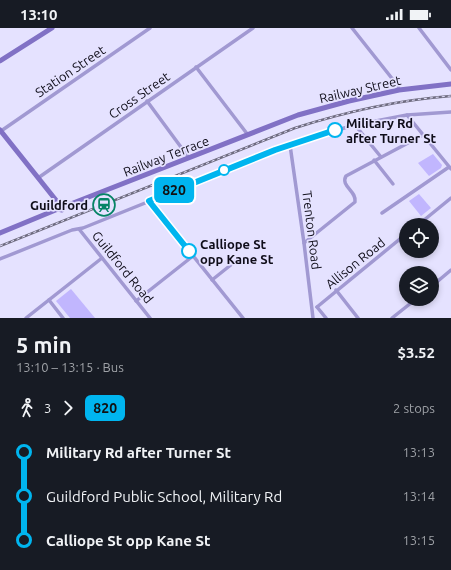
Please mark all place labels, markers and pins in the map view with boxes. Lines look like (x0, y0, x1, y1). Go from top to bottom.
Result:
place label: Military Rd after Turner St (346, 116, 437, 145)
marker: Military Rd after Turner St (327, 122, 343, 138)
unlabelled marker (218, 164, 230, 176)
station icon: Guildford (91, 192, 117, 218)
place label: Guildford (30, 198, 88, 212)
place label: Calliope St opp Kane St (200, 237, 274, 266)
marker: Calliope St opp Kane St (181, 243, 197, 259)

